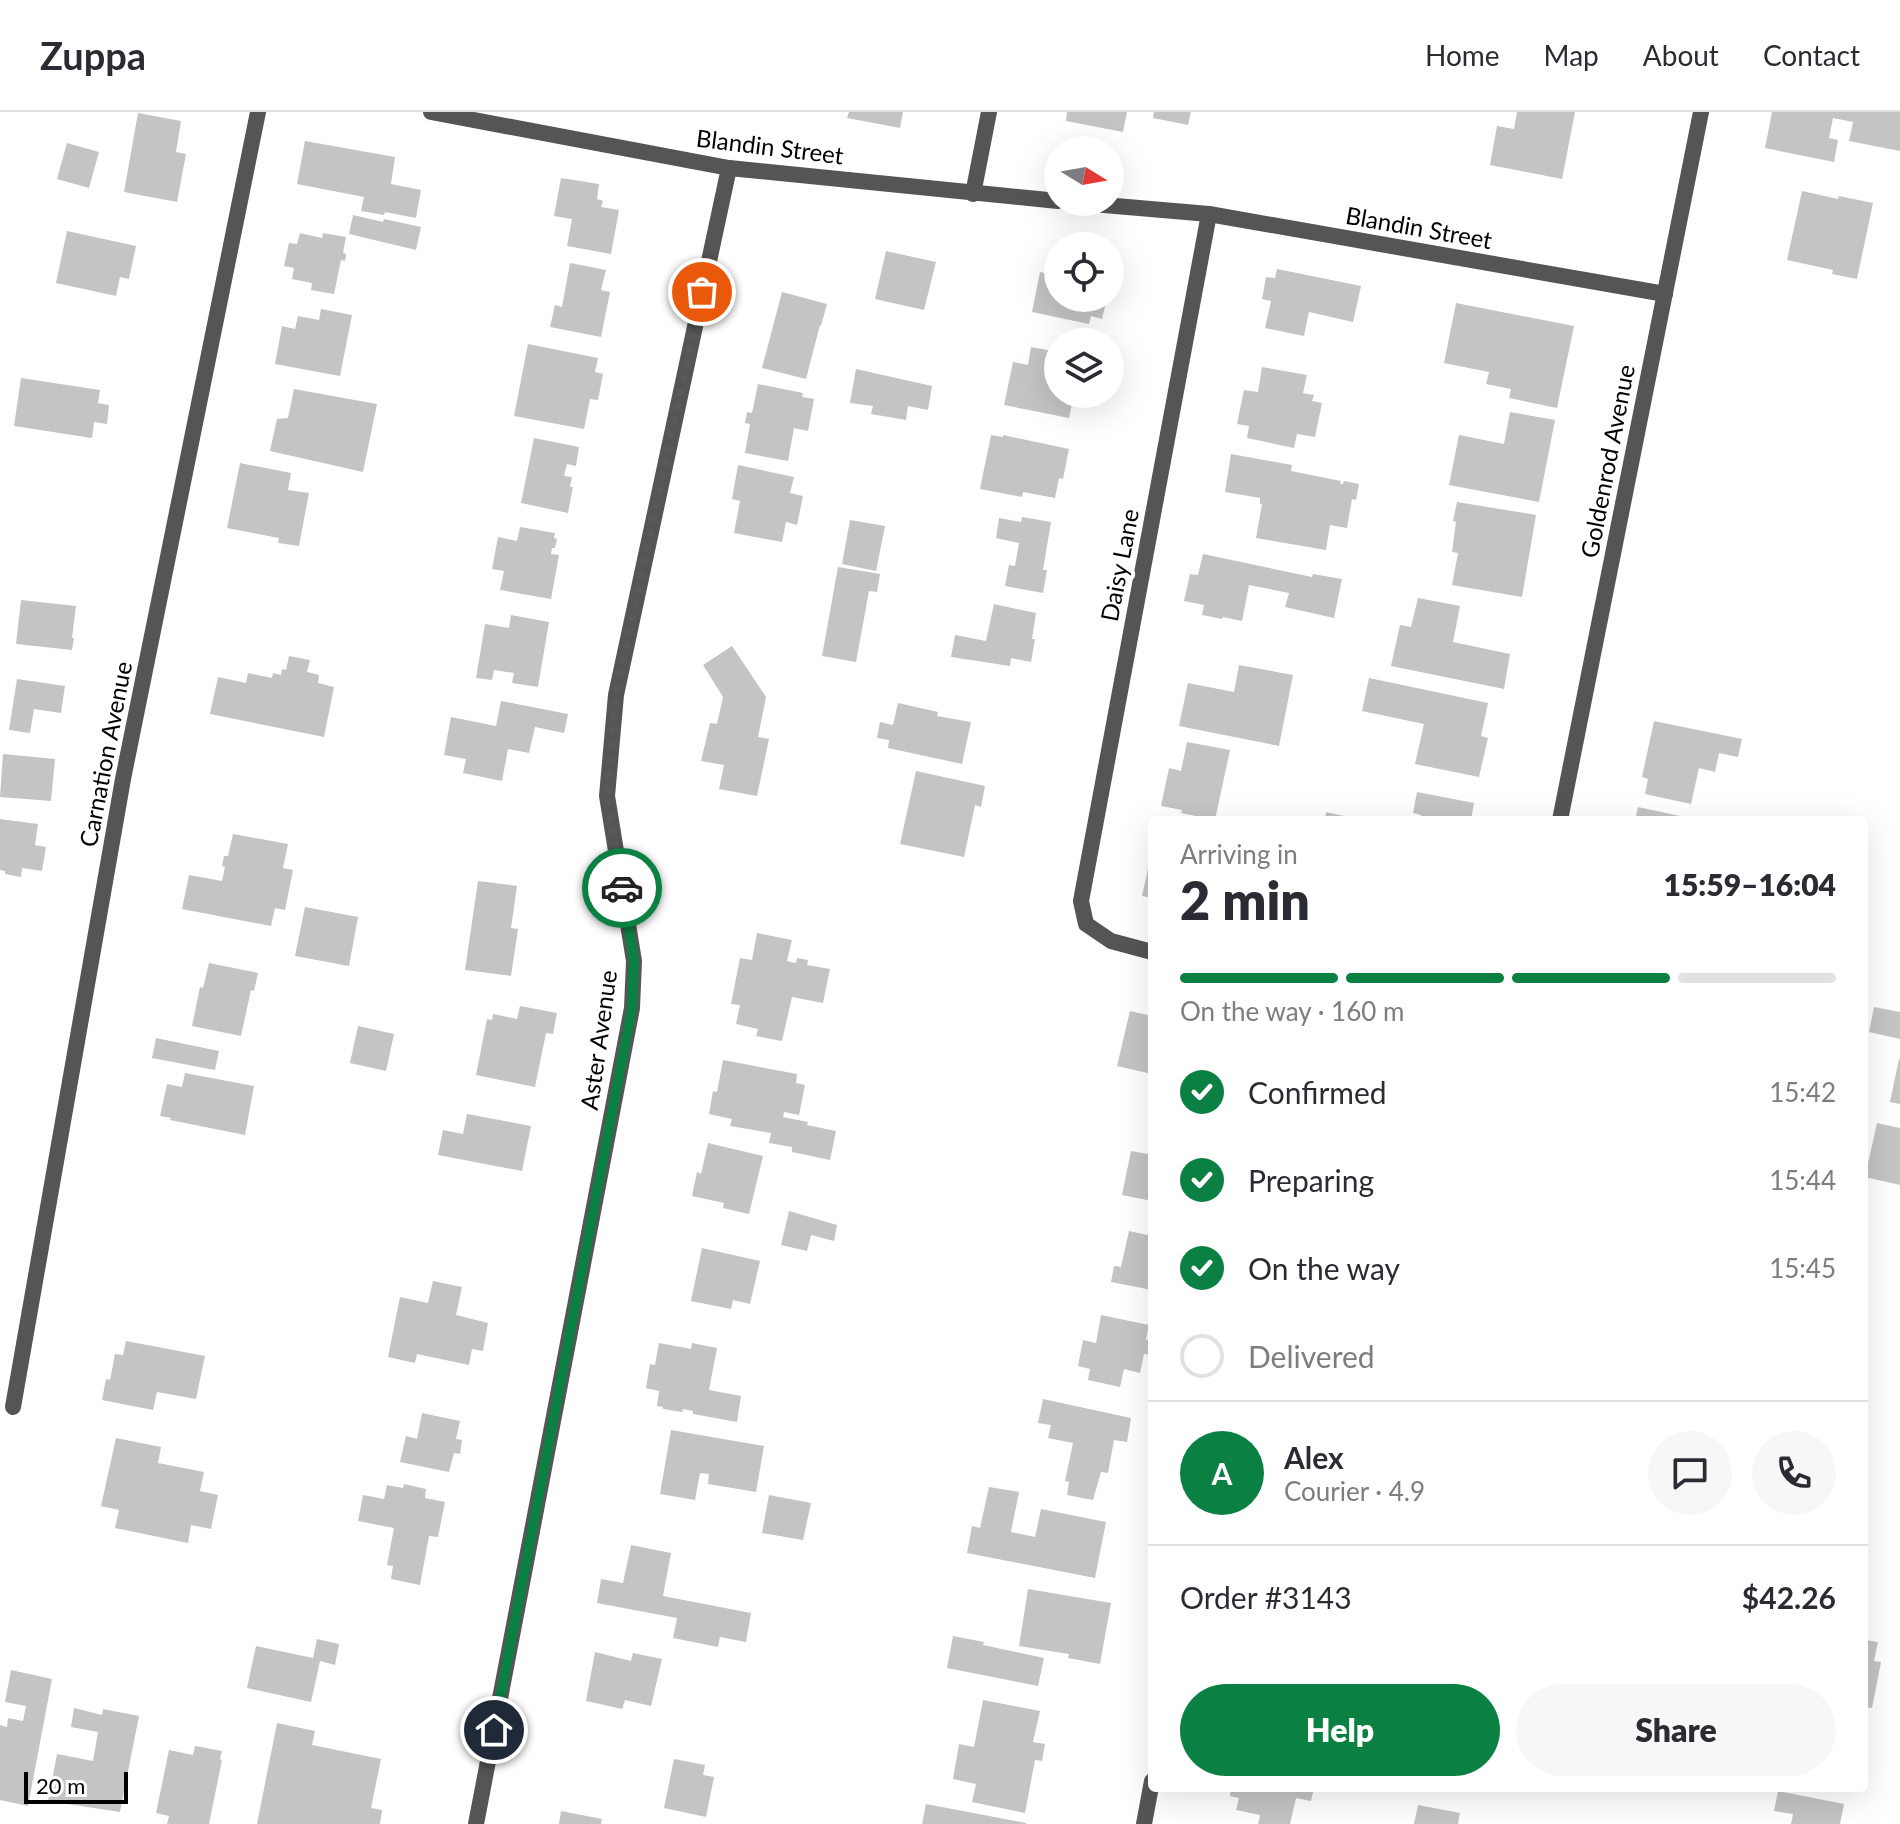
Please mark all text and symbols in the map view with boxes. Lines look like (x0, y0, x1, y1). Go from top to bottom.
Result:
text: Zuppa (40, 32, 146, 78)
text: Home (1425, 38, 1500, 72)
text: Map (1544, 38, 1599, 72)
text: About (1643, 38, 1719, 72)
text: Contact (1763, 38, 1860, 72)
street label: Blandin Street (695, 123, 846, 169)
north arrow (1044, 136, 1124, 216)
map controls (1044, 136, 1124, 408)
street label: Blandin Street (1344, 200, 1495, 254)
button: locate (1044, 232, 1124, 312)
pin (668, 258, 736, 326)
icon: bag (680, 270, 724, 314)
button: layers (1044, 328, 1124, 408)
street label: Goldenrod Avenue (1574, 362, 1640, 560)
street label: Daisy Lane (1094, 506, 1144, 624)
street label: Carnation Avenue (73, 659, 137, 849)
text: Arriving in (1180, 838, 1298, 870)
courier (582, 848, 662, 928)
icon: car (600, 866, 644, 910)
text: 15:59–16:04 (1663, 866, 1836, 902)
text: 2 min (1180, 869, 1310, 931)
street label: Aster Avenue (574, 968, 622, 1112)
text: On the way · 160 m (1180, 995, 1404, 1027)
icon: check (1180, 1070, 1224, 1114)
text: Confirmed (1248, 1074, 1387, 1110)
text: 15:42 (1769, 1076, 1836, 1108)
icon: check (1180, 1158, 1224, 1202)
text: Preparing (1248, 1162, 1374, 1198)
text: 15:44 (1769, 1164, 1836, 1196)
icon: check (1180, 1246, 1224, 1290)
text: On the way (1248, 1250, 1400, 1286)
text: 15:45 (1769, 1252, 1836, 1284)
text: Delivered (1248, 1338, 1375, 1374)
button: chat (1648, 1431, 1732, 1515)
button: phone (1752, 1431, 1836, 1515)
text: Alex (1284, 1439, 1344, 1475)
text: A (1212, 1455, 1232, 1491)
text: Courier · 4.9 (1284, 1475, 1425, 1507)
text: Order #3143 (1180, 1579, 1352, 1615)
text: $42.26 (1742, 1579, 1836, 1615)
button: Help (1180, 1684, 1500, 1776)
button: Share (1516, 1684, 1836, 1776)
pin (460, 1696, 528, 1764)
icon: home (472, 1708, 516, 1752)
scale bar (24, 1768, 128, 1804)
text: 20 m (36, 1772, 85, 1799)

